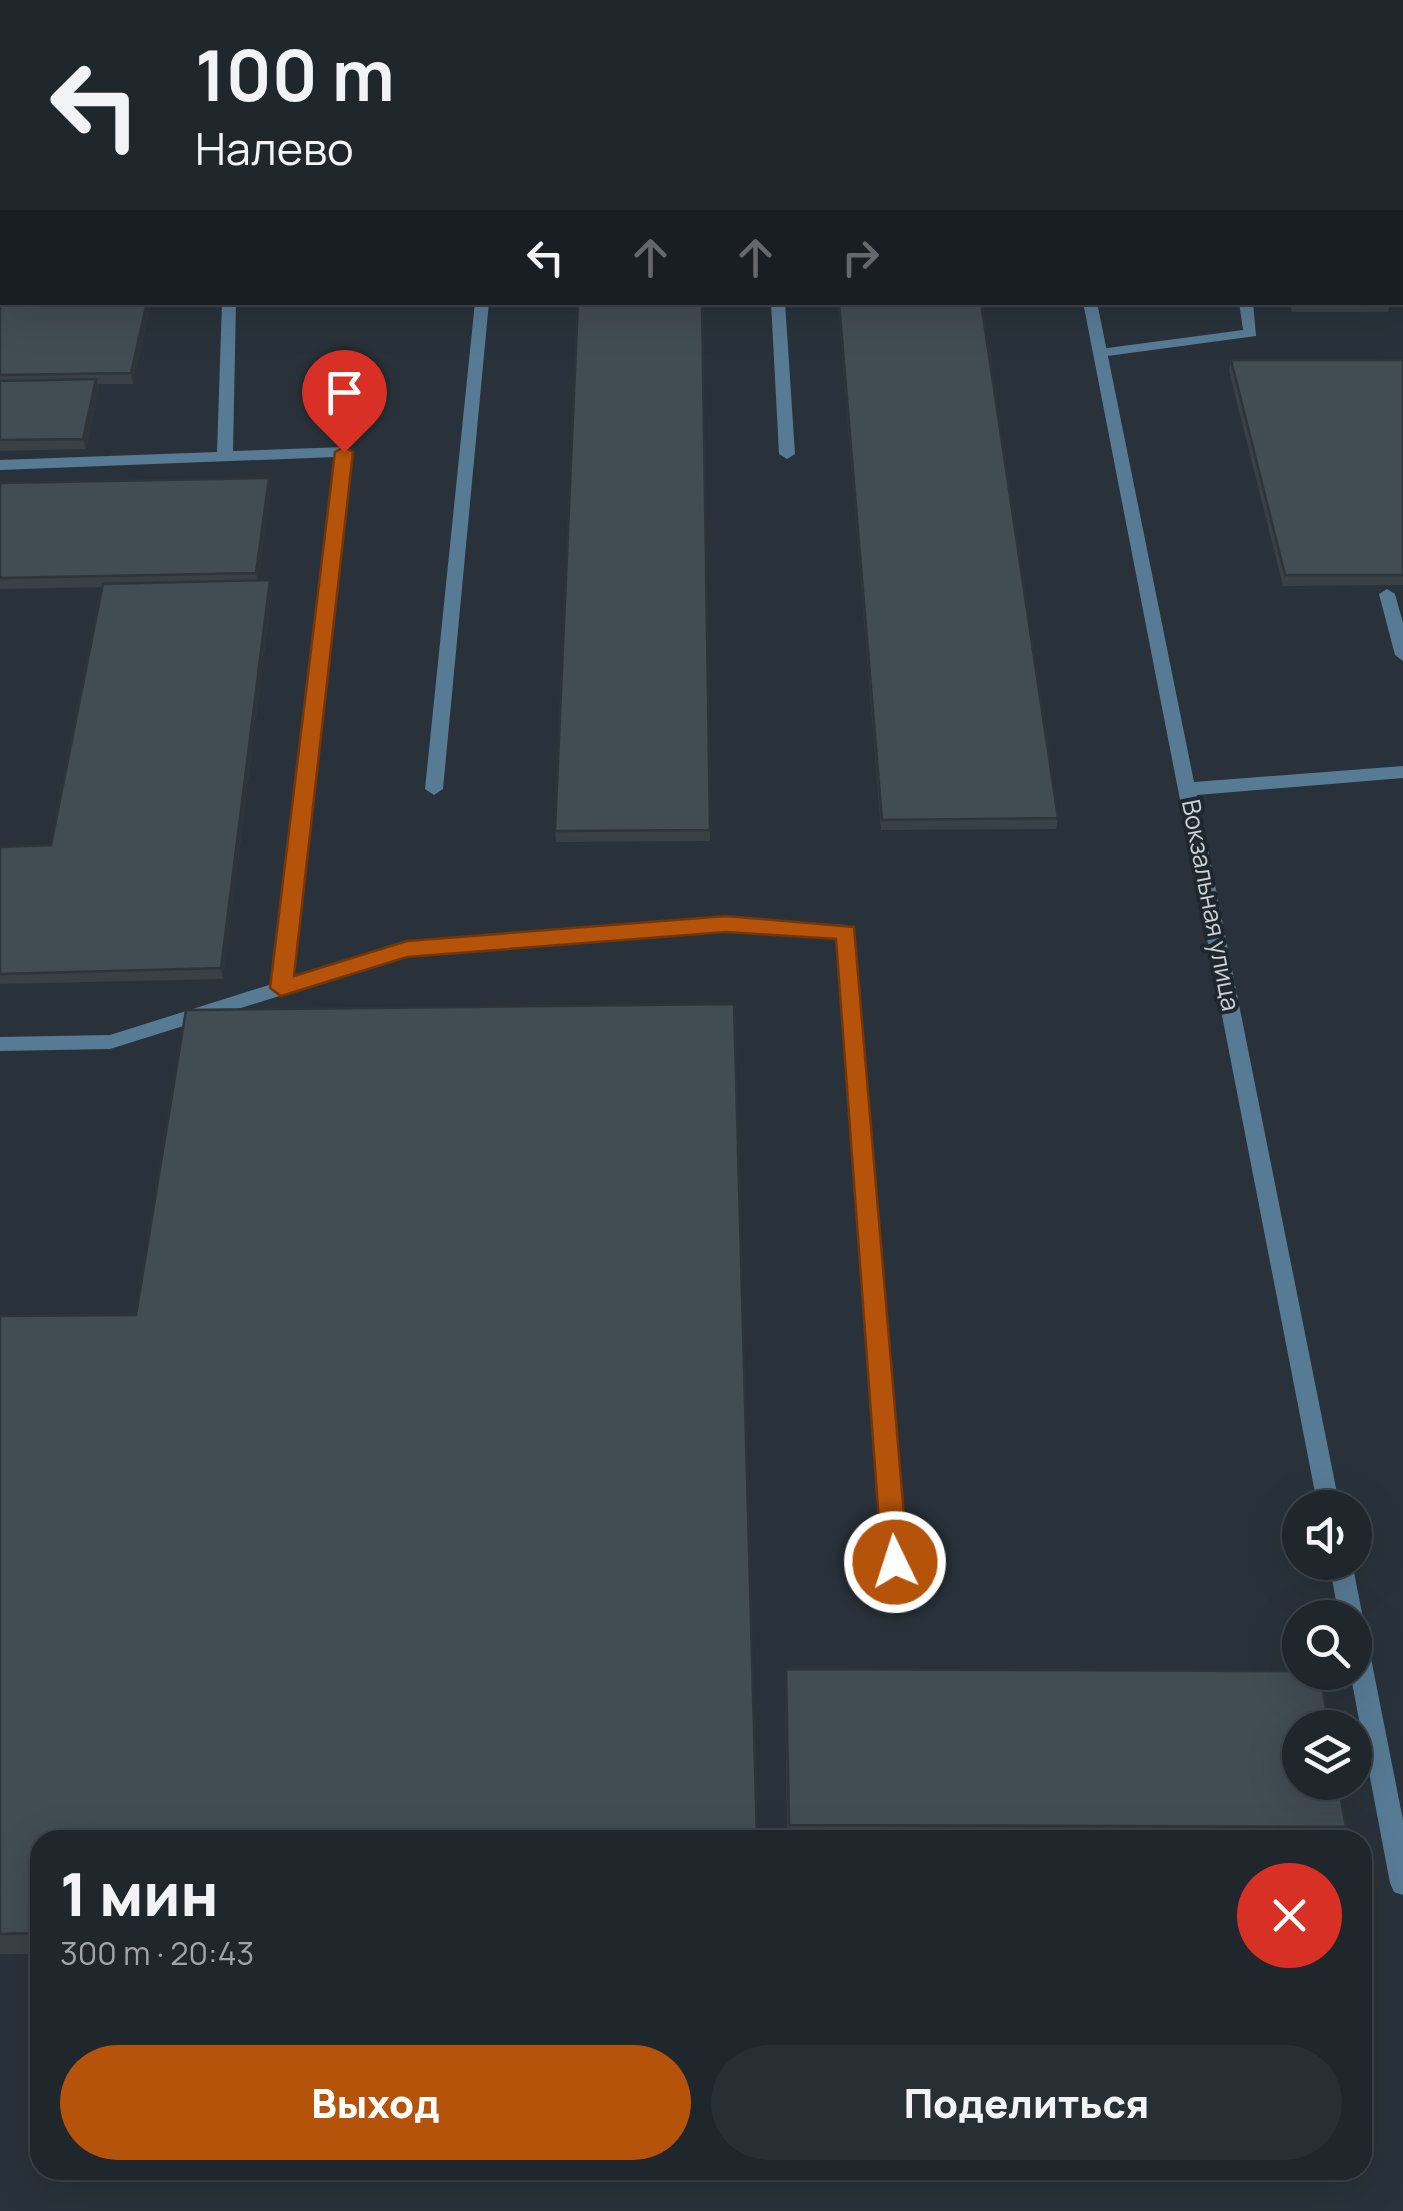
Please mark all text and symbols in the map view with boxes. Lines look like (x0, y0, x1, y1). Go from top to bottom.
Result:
text: 100 m (195, 26, 395, 122)
icon: left (30, 40, 160, 170)
text: Налево (195, 117, 354, 179)
icon: left (518, 230, 573, 285)
icon: ahead (623, 230, 678, 285)
icon: ahead (728, 230, 783, 285)
icon: right (833, 230, 888, 285)
pin (302, 350, 387, 453)
icon: arrive (317, 365, 372, 420)
street label: Вокзальная улица (1174, 796, 1249, 1014)
map controls (1282, 1490, 1372, 1800)
button: sound (1282, 1490, 1372, 1580)
position arrow (843, 1510, 947, 1614)
button: search (1282, 1600, 1372, 1690)
button: layers (1282, 1710, 1372, 1800)
text: 1 мин (60, 1852, 219, 1934)
button: close (1237, 1863, 1342, 1968)
text: 300 m · 20:43 (60, 1931, 254, 1975)
button: Выход (60, 2045, 691, 2160)
button: Поделиться (711, 2045, 1342, 2160)

